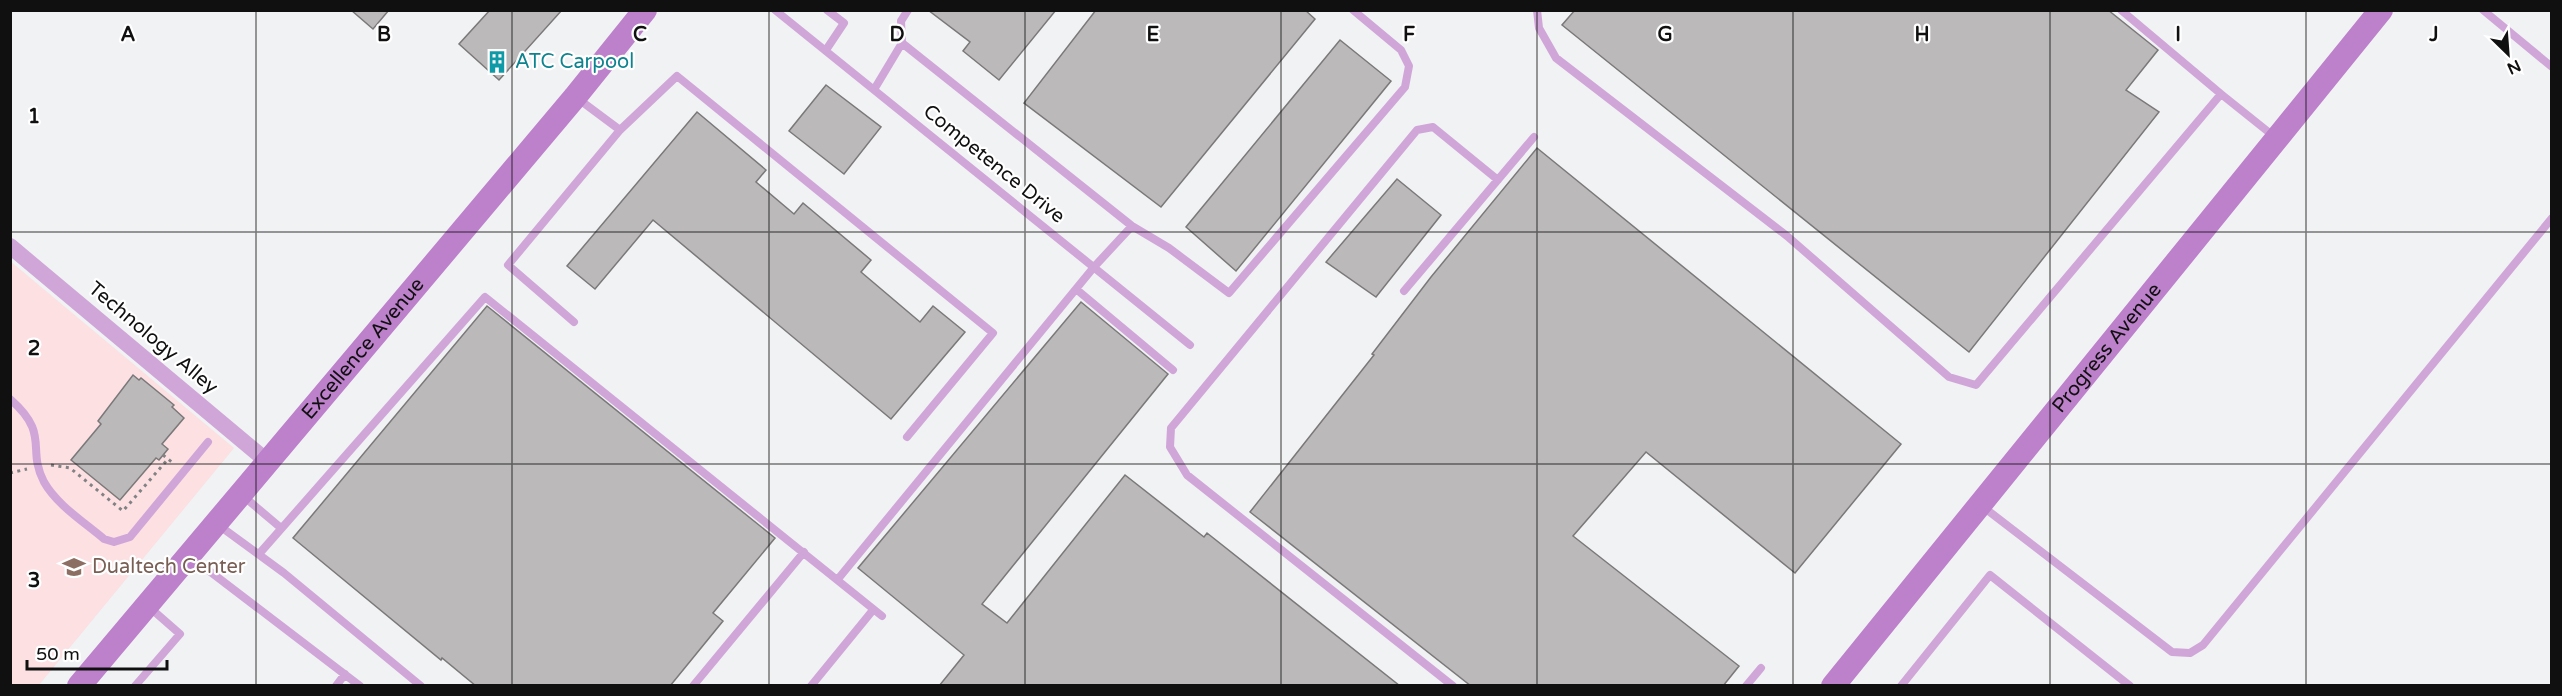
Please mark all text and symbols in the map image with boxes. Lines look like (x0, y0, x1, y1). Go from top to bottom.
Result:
text: A (121, 23, 136, 47)
text: B (377, 23, 391, 47)
text: C (633, 23, 647, 47)
text: D (889, 23, 905, 47)
text: E (1147, 23, 1160, 47)
text: F (1403, 23, 1415, 47)
text: G (1657, 23, 1673, 47)
text: H (1914, 23, 1930, 47)
text: I (2175, 23, 2181, 47)
text: J (2428, 23, 2439, 47)
north arrow (2478, 24, 2538, 84)
building icon: ATC Carpool (484, 49, 510, 75)
place label: ATC Carpool (515, 50, 634, 74)
text: N (2504, 55, 2524, 78)
street label: Competence Drive (918, 99, 1070, 229)
text: 1 (28, 105, 40, 129)
street label: Excellence Avenue (297, 273, 429, 424)
street label: Technology Alley (83, 277, 223, 399)
street label: Progress Avenue (2047, 278, 2167, 418)
text: 2 (28, 337, 40, 361)
school or university icon: Dualtech Center (61, 554, 87, 580)
place label: Dualtech Center (92, 555, 246, 579)
text: 3 (28, 569, 40, 593)
scale bar (27, 633, 166, 671)
text: 50 m (36, 643, 80, 665)

